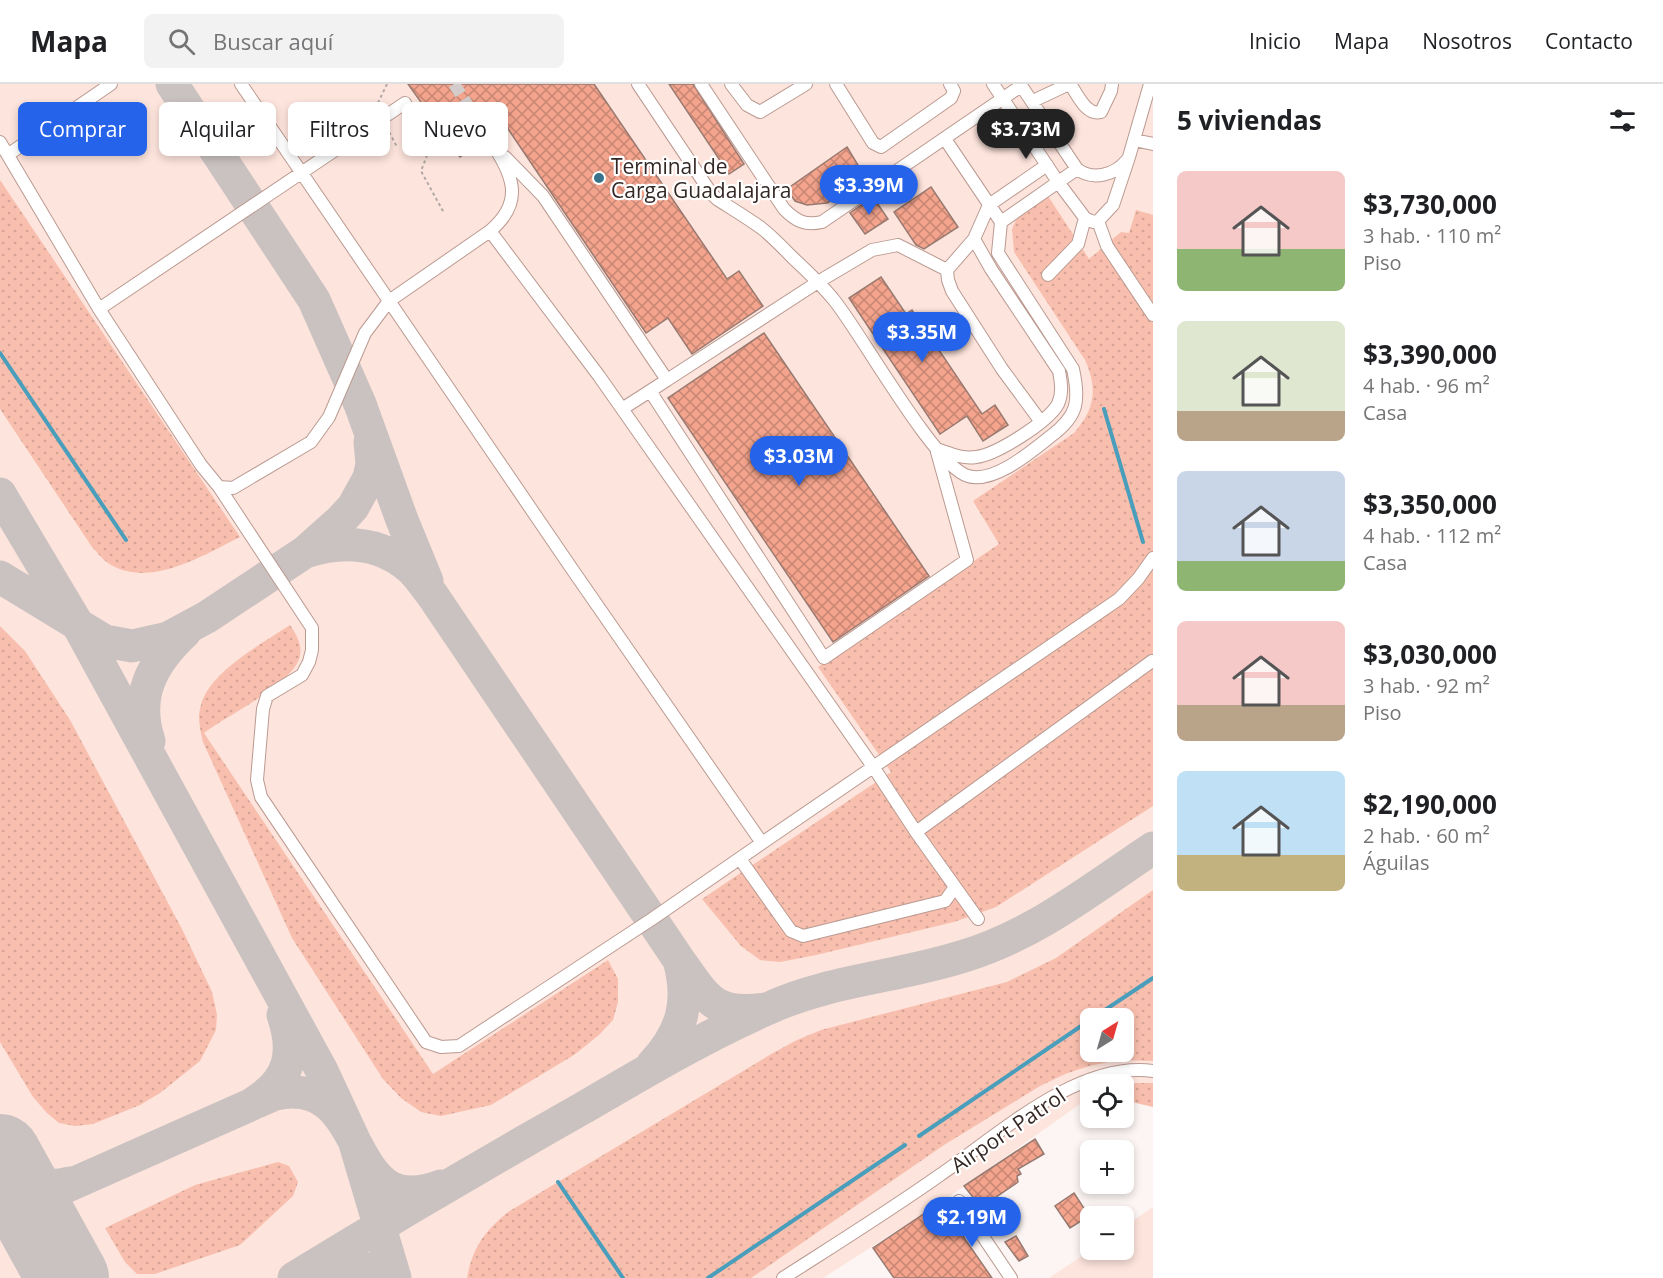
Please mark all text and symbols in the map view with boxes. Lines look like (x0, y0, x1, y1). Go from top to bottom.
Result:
search box (144, 14, 564, 68)
text: Mapa (30, 22, 108, 60)
icon: search (165, 25, 198, 58)
text: Buscar aquí (213, 26, 333, 56)
text: Inicio (1249, 27, 1301, 55)
text: Mapa (1334, 27, 1389, 55)
text: Nosotros (1422, 27, 1512, 55)
text: Contacto (1545, 27, 1633, 55)
chip: Comprar (18, 102, 147, 156)
chip: Alquilar (159, 102, 276, 156)
chip: Filtros (288, 102, 390, 156)
chip: Nuevo (402, 102, 508, 156)
text: 5 viviendas (1177, 102, 1322, 138)
icon: filters (1606, 104, 1639, 137)
pin: $3.73M (977, 109, 1075, 160)
text: $3.73M (991, 115, 1061, 142)
place label: Terminal de Carga Guadalajara (611, 152, 792, 204)
pin: $3.39M (820, 165, 918, 216)
marker: Terminal de Carga Guadalajara (592, 171, 606, 185)
text: $3.39M (834, 171, 904, 198)
text: $3,730,000 (1363, 186, 1497, 222)
icon: home (1225, 195, 1297, 267)
text: 3 hab. · 110 m² (1363, 222, 1501, 249)
text: Piso (1363, 249, 1402, 276)
pin: $3.35M (873, 312, 971, 363)
text: $3.35M (887, 318, 957, 345)
text: $3,390,000 (1363, 336, 1497, 372)
icon: home (1225, 345, 1297, 417)
text: 4 hab. · 96 m² (1363, 372, 1490, 399)
text: Casa (1363, 399, 1407, 426)
pin: $3.03M (750, 436, 848, 487)
text: $3.03M (764, 442, 834, 469)
text: $3,350,000 (1363, 486, 1497, 522)
icon: home (1225, 495, 1297, 567)
text: 4 hab. · 112 m² (1363, 522, 1501, 549)
text: Casa (1363, 549, 1407, 576)
text: $3,030,000 (1363, 636, 1497, 672)
icon: home (1225, 645, 1297, 717)
text: 3 hab. · 92 m² (1363, 672, 1490, 699)
text: Piso (1363, 699, 1402, 726)
text: $2,190,000 (1363, 786, 1497, 822)
icon: home (1225, 795, 1297, 867)
text: 2 hab. · 60 m² (1363, 822, 1490, 849)
text: Águilas (1363, 849, 1430, 876)
north arrow (1080, 1008, 1134, 1062)
map controls (1080, 1008, 1134, 1260)
button: locate (1080, 1074, 1134, 1128)
street label: Airport Patrol (945, 1081, 1071, 1179)
button: + (1080, 1140, 1134, 1194)
pin: $2.19M (923, 1197, 1021, 1248)
text: $2.19M (937, 1203, 1007, 1230)
button: − (1080, 1206, 1134, 1260)

